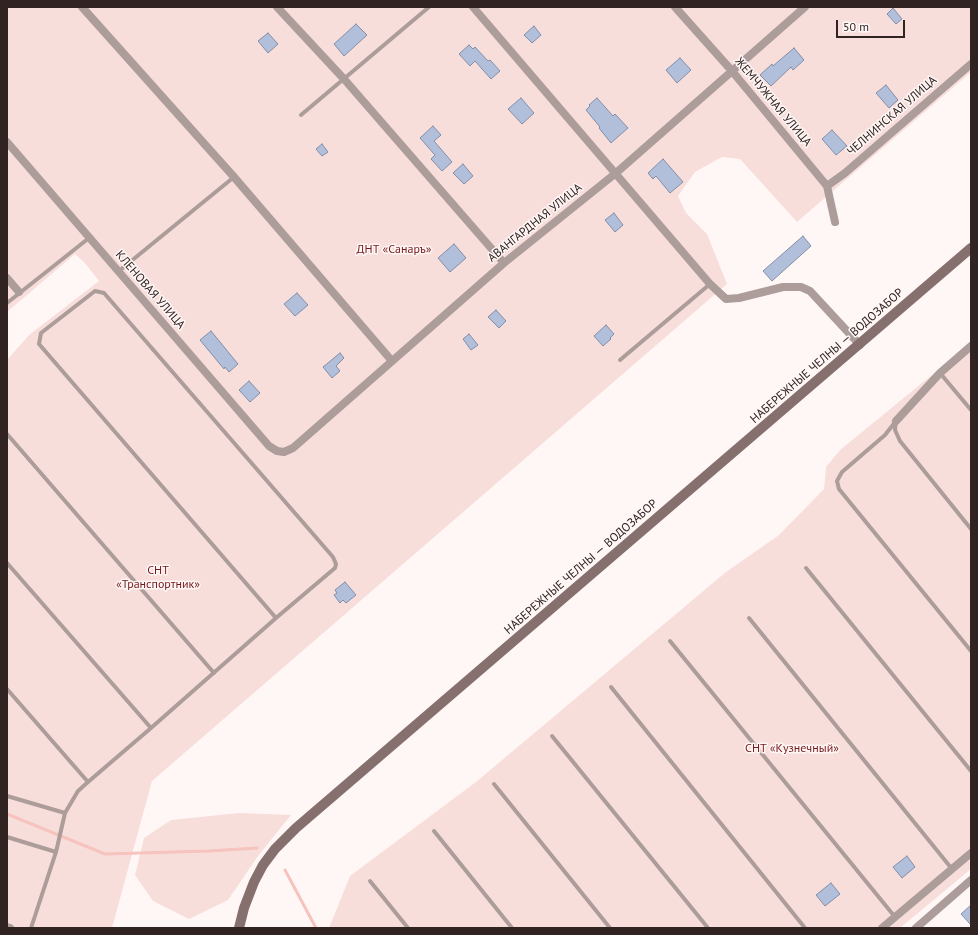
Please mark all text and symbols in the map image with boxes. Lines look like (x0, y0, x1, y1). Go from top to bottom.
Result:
scale bar (838, 12, 907, 38)
text: 50 m (843, 19, 869, 34)
street label: ЖЕМЧУЖНАЯ УЛИЦА (732, 55, 814, 149)
street label: ЧЕЛНИНСКАЯ УЛИЦА (844, 73, 940, 159)
street label: АВАНГАРДНАЯ УЛИЦА (485, 181, 585, 265)
park label: ДНТ «Санаръ» (357, 243, 431, 257)
street label: КЛЕНОВАЯ УЛИЦА (112, 248, 188, 332)
street label: НАБЕРЕЖНЫЕ ЧЕЛНЫ — ВОДОЗАБОР (747, 286, 907, 426)
street label: НАБЕРЕЖНЫЕ ЧЕЛНЫ — ВОДОЗАБОР (501, 497, 661, 637)
park label: СНТ «Транспортник» (116, 564, 200, 592)
park label: СНТ «Кузнечный» (745, 742, 839, 756)

